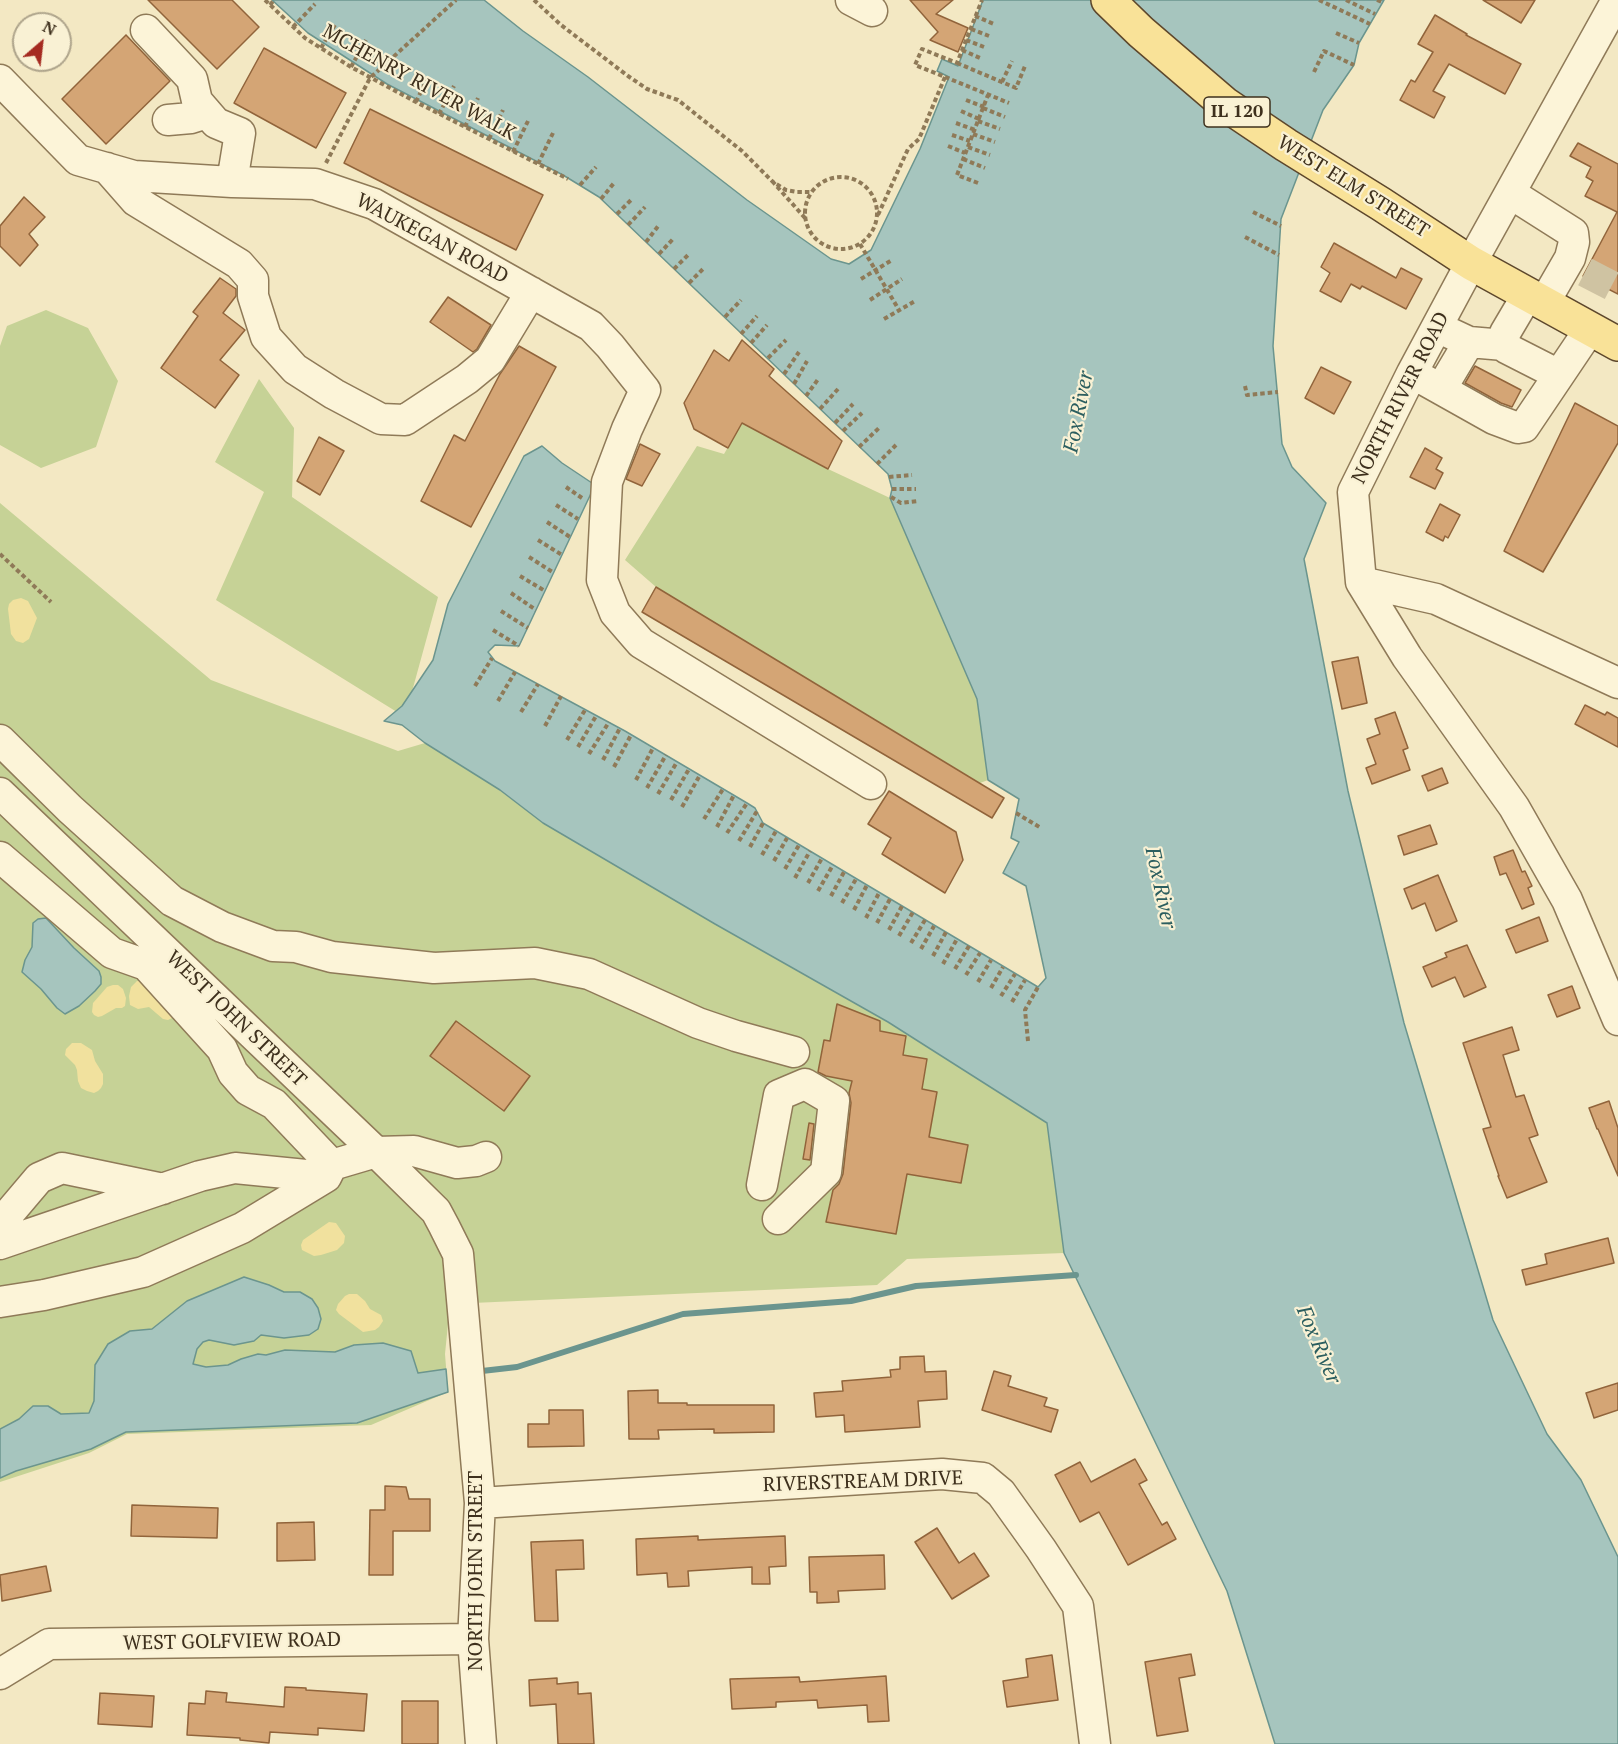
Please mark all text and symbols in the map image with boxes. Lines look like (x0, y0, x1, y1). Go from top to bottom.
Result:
north arrow (12, 12, 72, 72)
text: N (39, 15, 60, 40)
street label: MCHENRY RIVER WALK (318, 20, 520, 146)
road number: IL 120 (1204, 97, 1270, 127)
street label: WEST ELM STREET (1273, 131, 1433, 243)
street label: WAUKEGAN ROAD (352, 189, 512, 289)
street label: NORTH RIVER ROAD (1347, 308, 1455, 488)
water label: Fox River (1059, 369, 1099, 455)
water label: Fox River (1139, 845, 1181, 931)
street label: WEST JOHN STREET (161, 946, 311, 1092)
water label: Fox River (1290, 1302, 1346, 1388)
street label: RIVERSTREAM DRIVE (762, 1467, 964, 1497)
street label: NORTH JOHN STREET (464, 1471, 488, 1671)
street label: WEST GOLFVIEW ROAD (123, 1628, 341, 1656)

